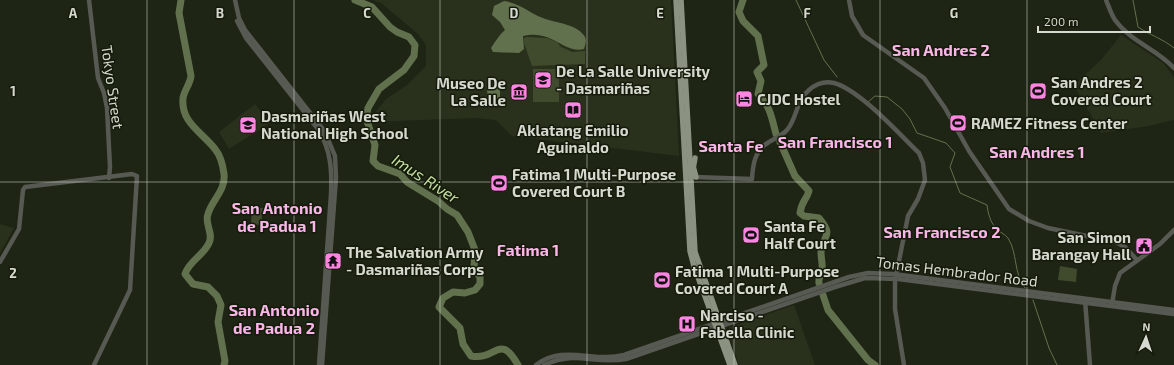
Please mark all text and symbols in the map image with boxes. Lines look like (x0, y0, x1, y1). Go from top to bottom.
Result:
text: A (69, 5, 78, 21)
text: B (216, 5, 224, 21)
text: C (363, 5, 371, 21)
text: D (510, 5, 519, 21)
text: E (656, 5, 664, 21)
text: F (803, 5, 811, 21)
text: G (950, 5, 958, 21)
scale bar (1038, 8, 1150, 34)
text: 200 m (1044, 14, 1078, 28)
district label: San Andres 2 (892, 40, 990, 59)
street label: Tokyo Street (98, 44, 128, 130)
place label: De La Salle University - Dasmariñas (556, 62, 711, 97)
school or university icon: De La Salle University - Dasmariñas (533, 70, 553, 90)
place label: San Andres 2 Covered Court (1051, 73, 1151, 108)
place label: Museo De La Salle (436, 74, 506, 109)
sports icon: San Andres 2 Covered Court (1028, 81, 1048, 101)
museum icon: Museo De La Salle (509, 82, 529, 102)
text: 1 (10, 83, 16, 99)
hotel icon: CJDC Hostel (734, 89, 754, 109)
place label: CJDC Hostel (757, 90, 840, 108)
library icon: Aklatang Emilio Aguinaldo (563, 100, 583, 120)
place label: Dasmariñas West National High School (261, 107, 409, 142)
sports icon: RAMEZ Fitness Center (948, 113, 968, 133)
place label: RAMEZ Fitness Center (971, 114, 1128, 132)
school or university icon: Dasmariñas West National High School (238, 115, 258, 135)
place label: Aklatang Emilio Aguinaldo (517, 121, 629, 156)
district label: San Francisco 1 (778, 132, 892, 151)
district label: Santa Fe (699, 136, 763, 155)
district label: San Andres 1 (989, 142, 1085, 161)
water label: Imus River (389, 149, 464, 207)
place label: Fatima 1 Multi-Purpose Covered Court B (512, 165, 676, 200)
sports icon: Fatima 1 Multi-Purpose Covered Court B (489, 173, 509, 193)
district label: San Antonio de Padua 1 (232, 198, 322, 235)
place label: Santa Fe Half Court (764, 217, 836, 252)
district label: San Francisco 2 (883, 222, 1001, 241)
sports icon: Santa Fe Half Court (741, 225, 761, 245)
place label: San Simon Barangay Hall (1032, 228, 1131, 264)
public building icon: San Simon Barangay Hall (1134, 236, 1154, 256)
district label: Fatima 1 (497, 240, 559, 259)
place label: The Salvation Army - Dasmariñas Corps (346, 243, 484, 278)
temple icon: The Salvation Army - Dasmariñas Corps (323, 251, 343, 271)
street label: Tomas Hembrador Road (875, 252, 1039, 290)
place label: Fatima 1 Multi-Purpose Covered Court A (675, 262, 839, 297)
text: 2 (9, 265, 17, 281)
sports icon: Fatima 1 Multi-Purpose Covered Court A (652, 270, 672, 290)
district label: San Antonio de Padua 2 (229, 300, 319, 337)
place label: Narciso - Fabella Clinic (700, 306, 795, 341)
hospital icon: Narciso - Fabella Clinic (677, 314, 697, 334)
north arrow (1126, 317, 1166, 357)
text: N (1142, 320, 1151, 333)

